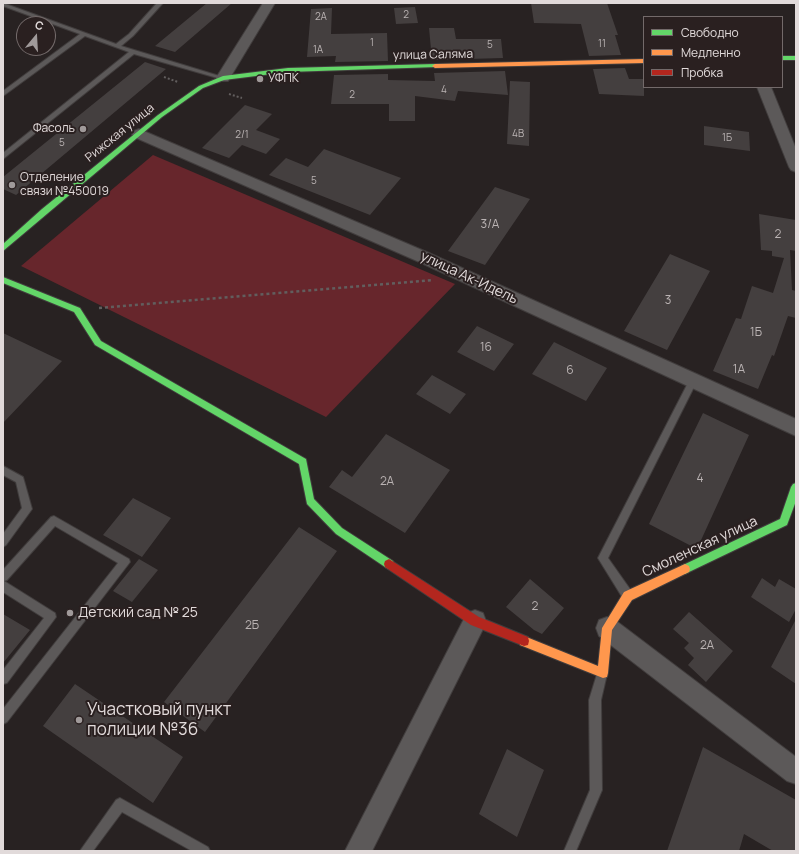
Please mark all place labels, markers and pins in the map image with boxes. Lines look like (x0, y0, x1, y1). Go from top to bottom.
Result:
place label: УФПК (268, 72, 299, 86)
marker: УФПК (255, 74, 265, 84)
place label: Фасоль (33, 122, 75, 136)
marker: Фасоль (78, 124, 88, 134)
place label: Отделение связи №450019 (20, 171, 109, 199)
marker: Отделение связи №450019 (7, 180, 17, 190)
place label: Детский сад № 25 (78, 605, 198, 621)
marker: Детский сад № 25 (65, 608, 75, 618)
place label: Участковый пункт полиции №36 (87, 700, 231, 740)
marker: Участковый пункт полиции №36 (74, 715, 84, 725)

